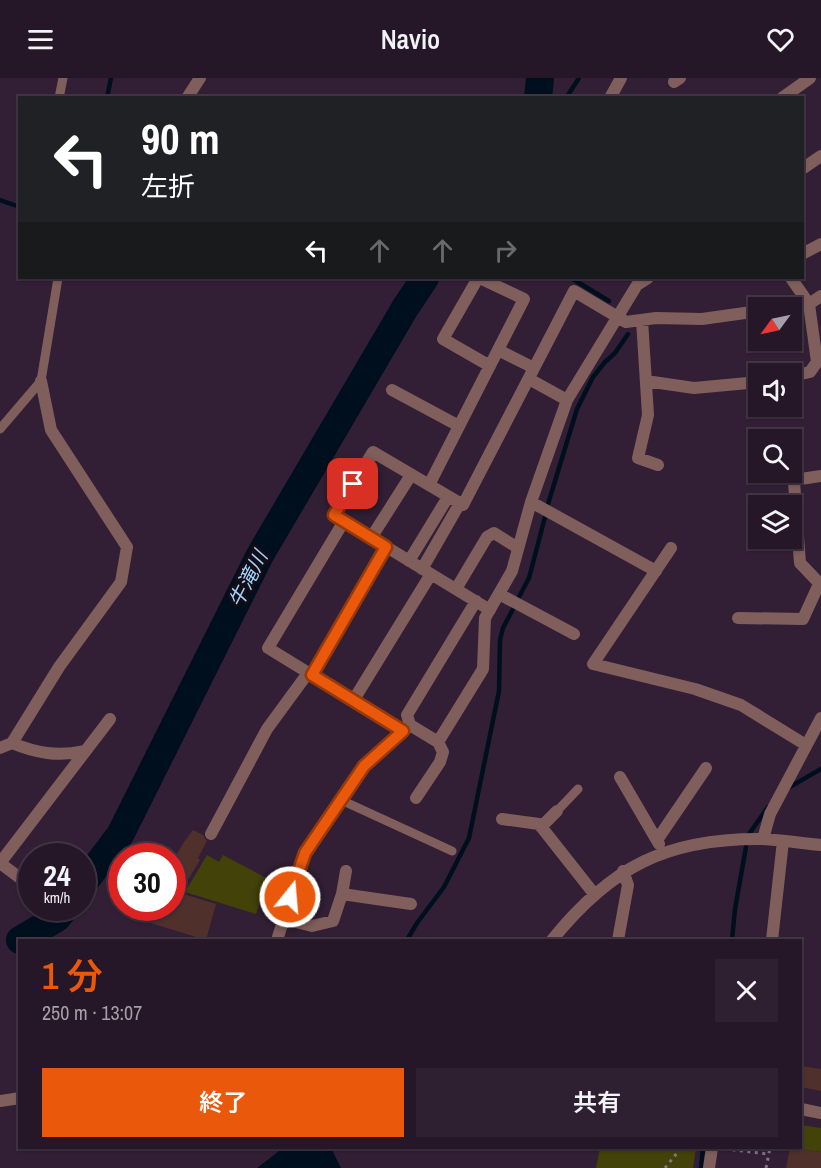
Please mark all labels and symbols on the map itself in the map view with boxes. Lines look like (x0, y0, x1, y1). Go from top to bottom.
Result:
north arrow (748, 297, 802, 351)
pin (327, 458, 378, 509)
water label: 牛滝川 (222, 544, 274, 612)
speed limit sign: 30 (108, 843, 186, 921)
position arrow (258, 865, 322, 929)

